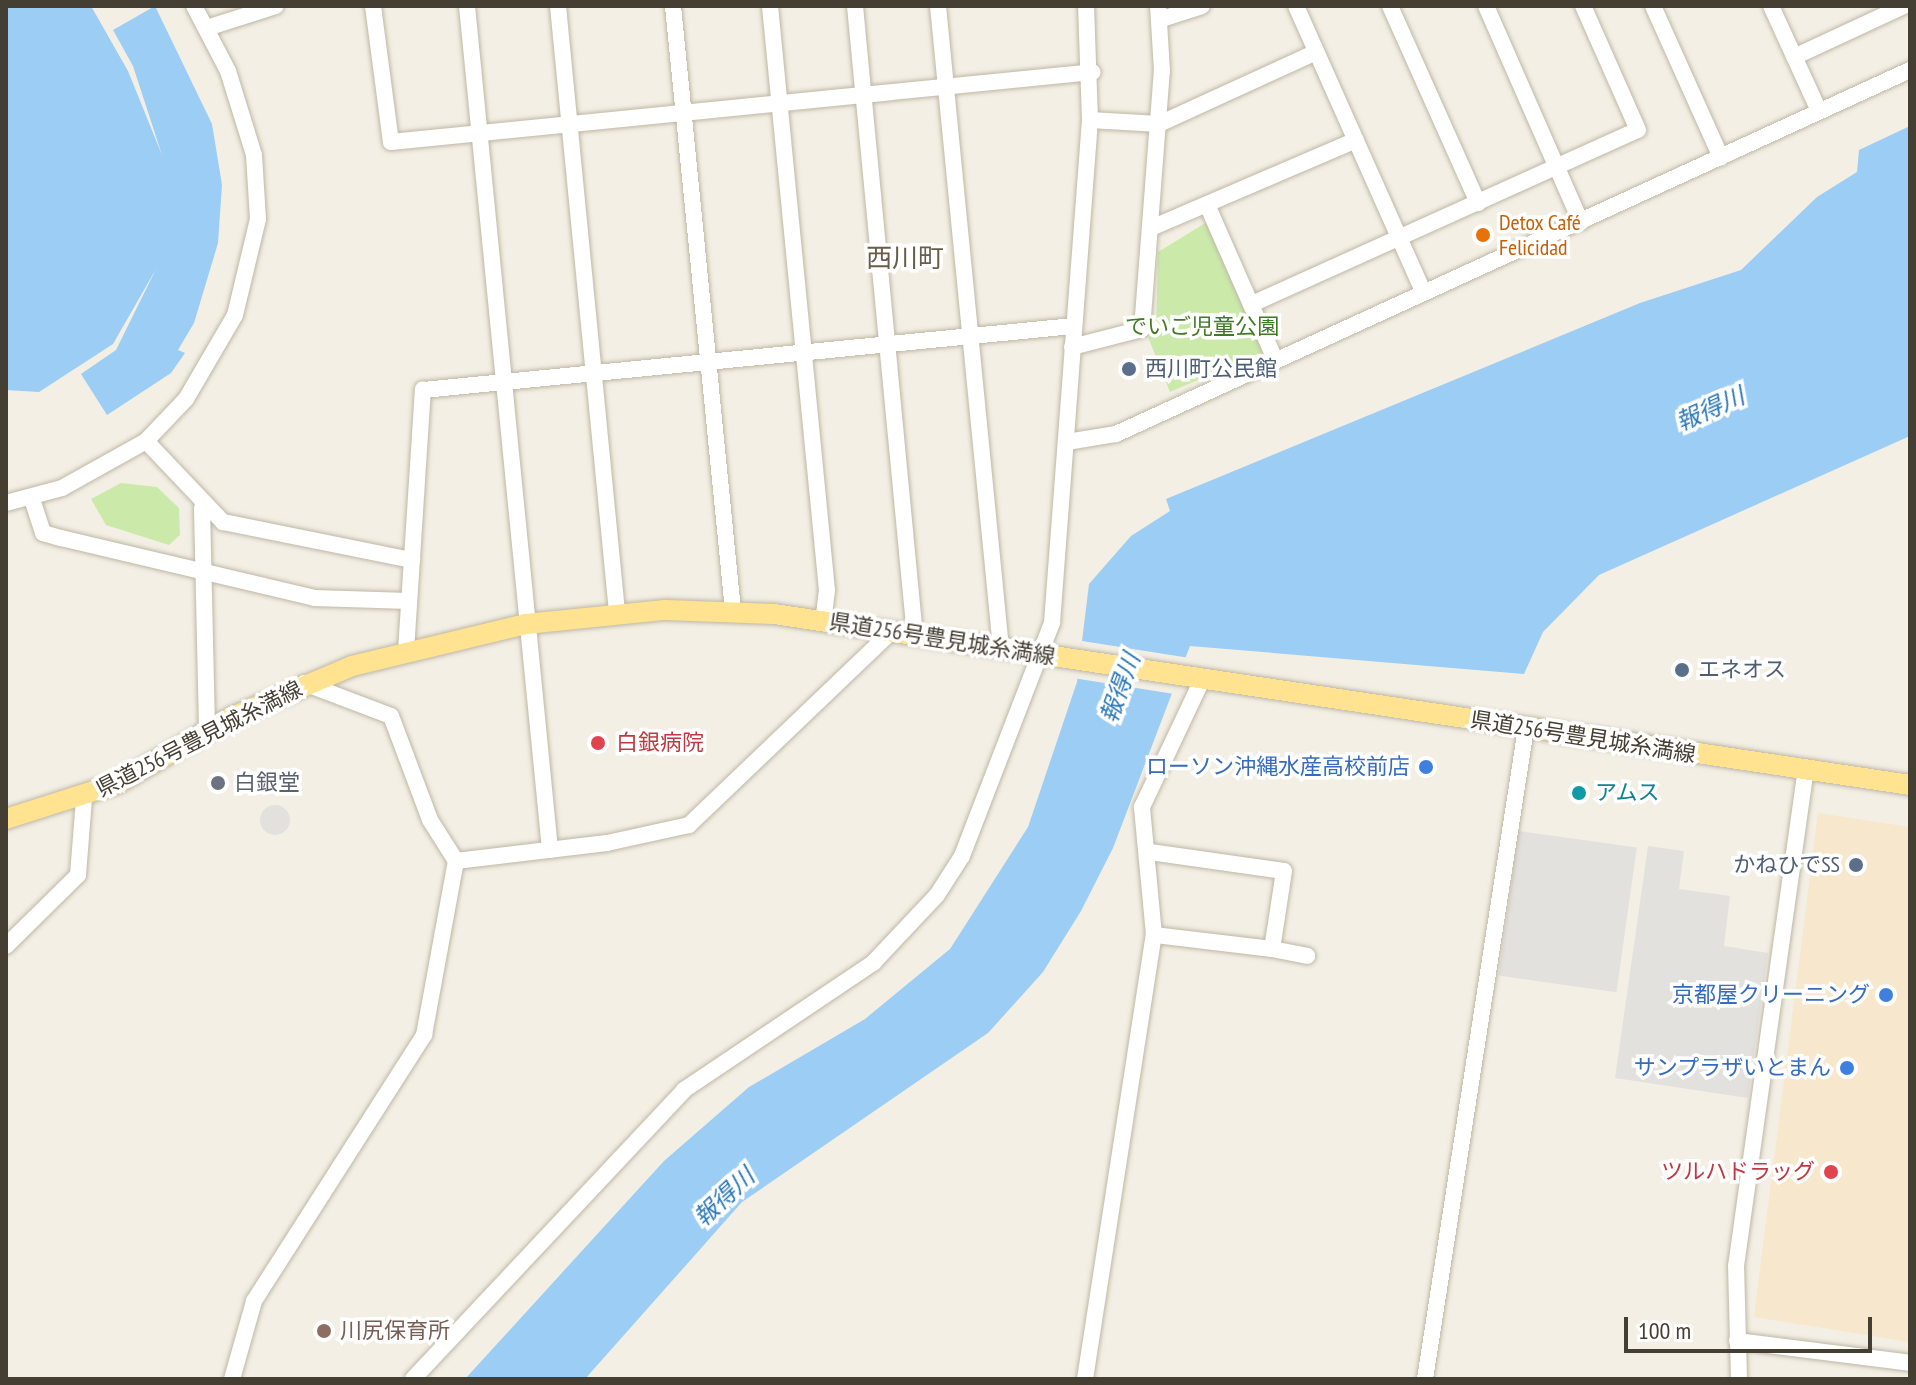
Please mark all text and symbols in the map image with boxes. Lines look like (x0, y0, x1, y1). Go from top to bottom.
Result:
place label: Detox Café Felicidad (1499, 209, 1581, 260)
marker: Detox Café Felicidad (1474, 226, 1492, 244)
district label: 西川町 (866, 242, 944, 274)
park label: でいご児童公園 (1125, 314, 1279, 340)
place label: 西川町公民館 (1145, 356, 1277, 382)
marker: 西川町公民館 (1120, 360, 1138, 378)
water label: 報得川 (1671, 381, 1749, 437)
street label: 県道256号豊見城糸満線 (827, 608, 1057, 670)
water label: 報得川 (1094, 649, 1146, 727)
place label: エネオス (1698, 657, 1786, 683)
marker: エネオス (1673, 661, 1691, 679)
street label: 県道256号豊見城糸満線 (92, 676, 306, 802)
street label: 県道256号豊見城糸満線 (1468, 706, 1698, 768)
place label: 白銀病院 (616, 730, 704, 756)
marker: 白銀病院 (587, 732, 609, 754)
place label: ローソン沖縄水産高校前店 (1146, 754, 1410, 780)
marker: ローソン沖縄水産高校前店 (1417, 758, 1435, 776)
place label: 白銀堂 (234, 770, 300, 796)
marker: 白銀堂 (209, 774, 227, 792)
place label: アムス (1595, 780, 1661, 806)
marker: アムス (1570, 784, 1588, 802)
place label: かねひでSS (1733, 852, 1840, 878)
marker: かねひでSS (1847, 856, 1865, 874)
place label: 京都屋クリーニング (1672, 982, 1870, 1008)
marker: 京都屋クリーニング (1877, 986, 1895, 1004)
place label: サンプラザいとまん (1633, 1055, 1831, 1081)
marker: サンプラザいとまん (1838, 1059, 1856, 1077)
place label: ツルハドラッグ (1661, 1159, 1815, 1185)
water label: 報得川 (688, 1162, 760, 1232)
marker: ツルハドラッグ (1822, 1163, 1840, 1181)
scale bar (1628, 1301, 1876, 1351)
text: 100 m (1638, 1315, 1691, 1346)
place label: 川尻保育所 (340, 1318, 450, 1344)
marker: 川尻保育所 (315, 1322, 333, 1340)

